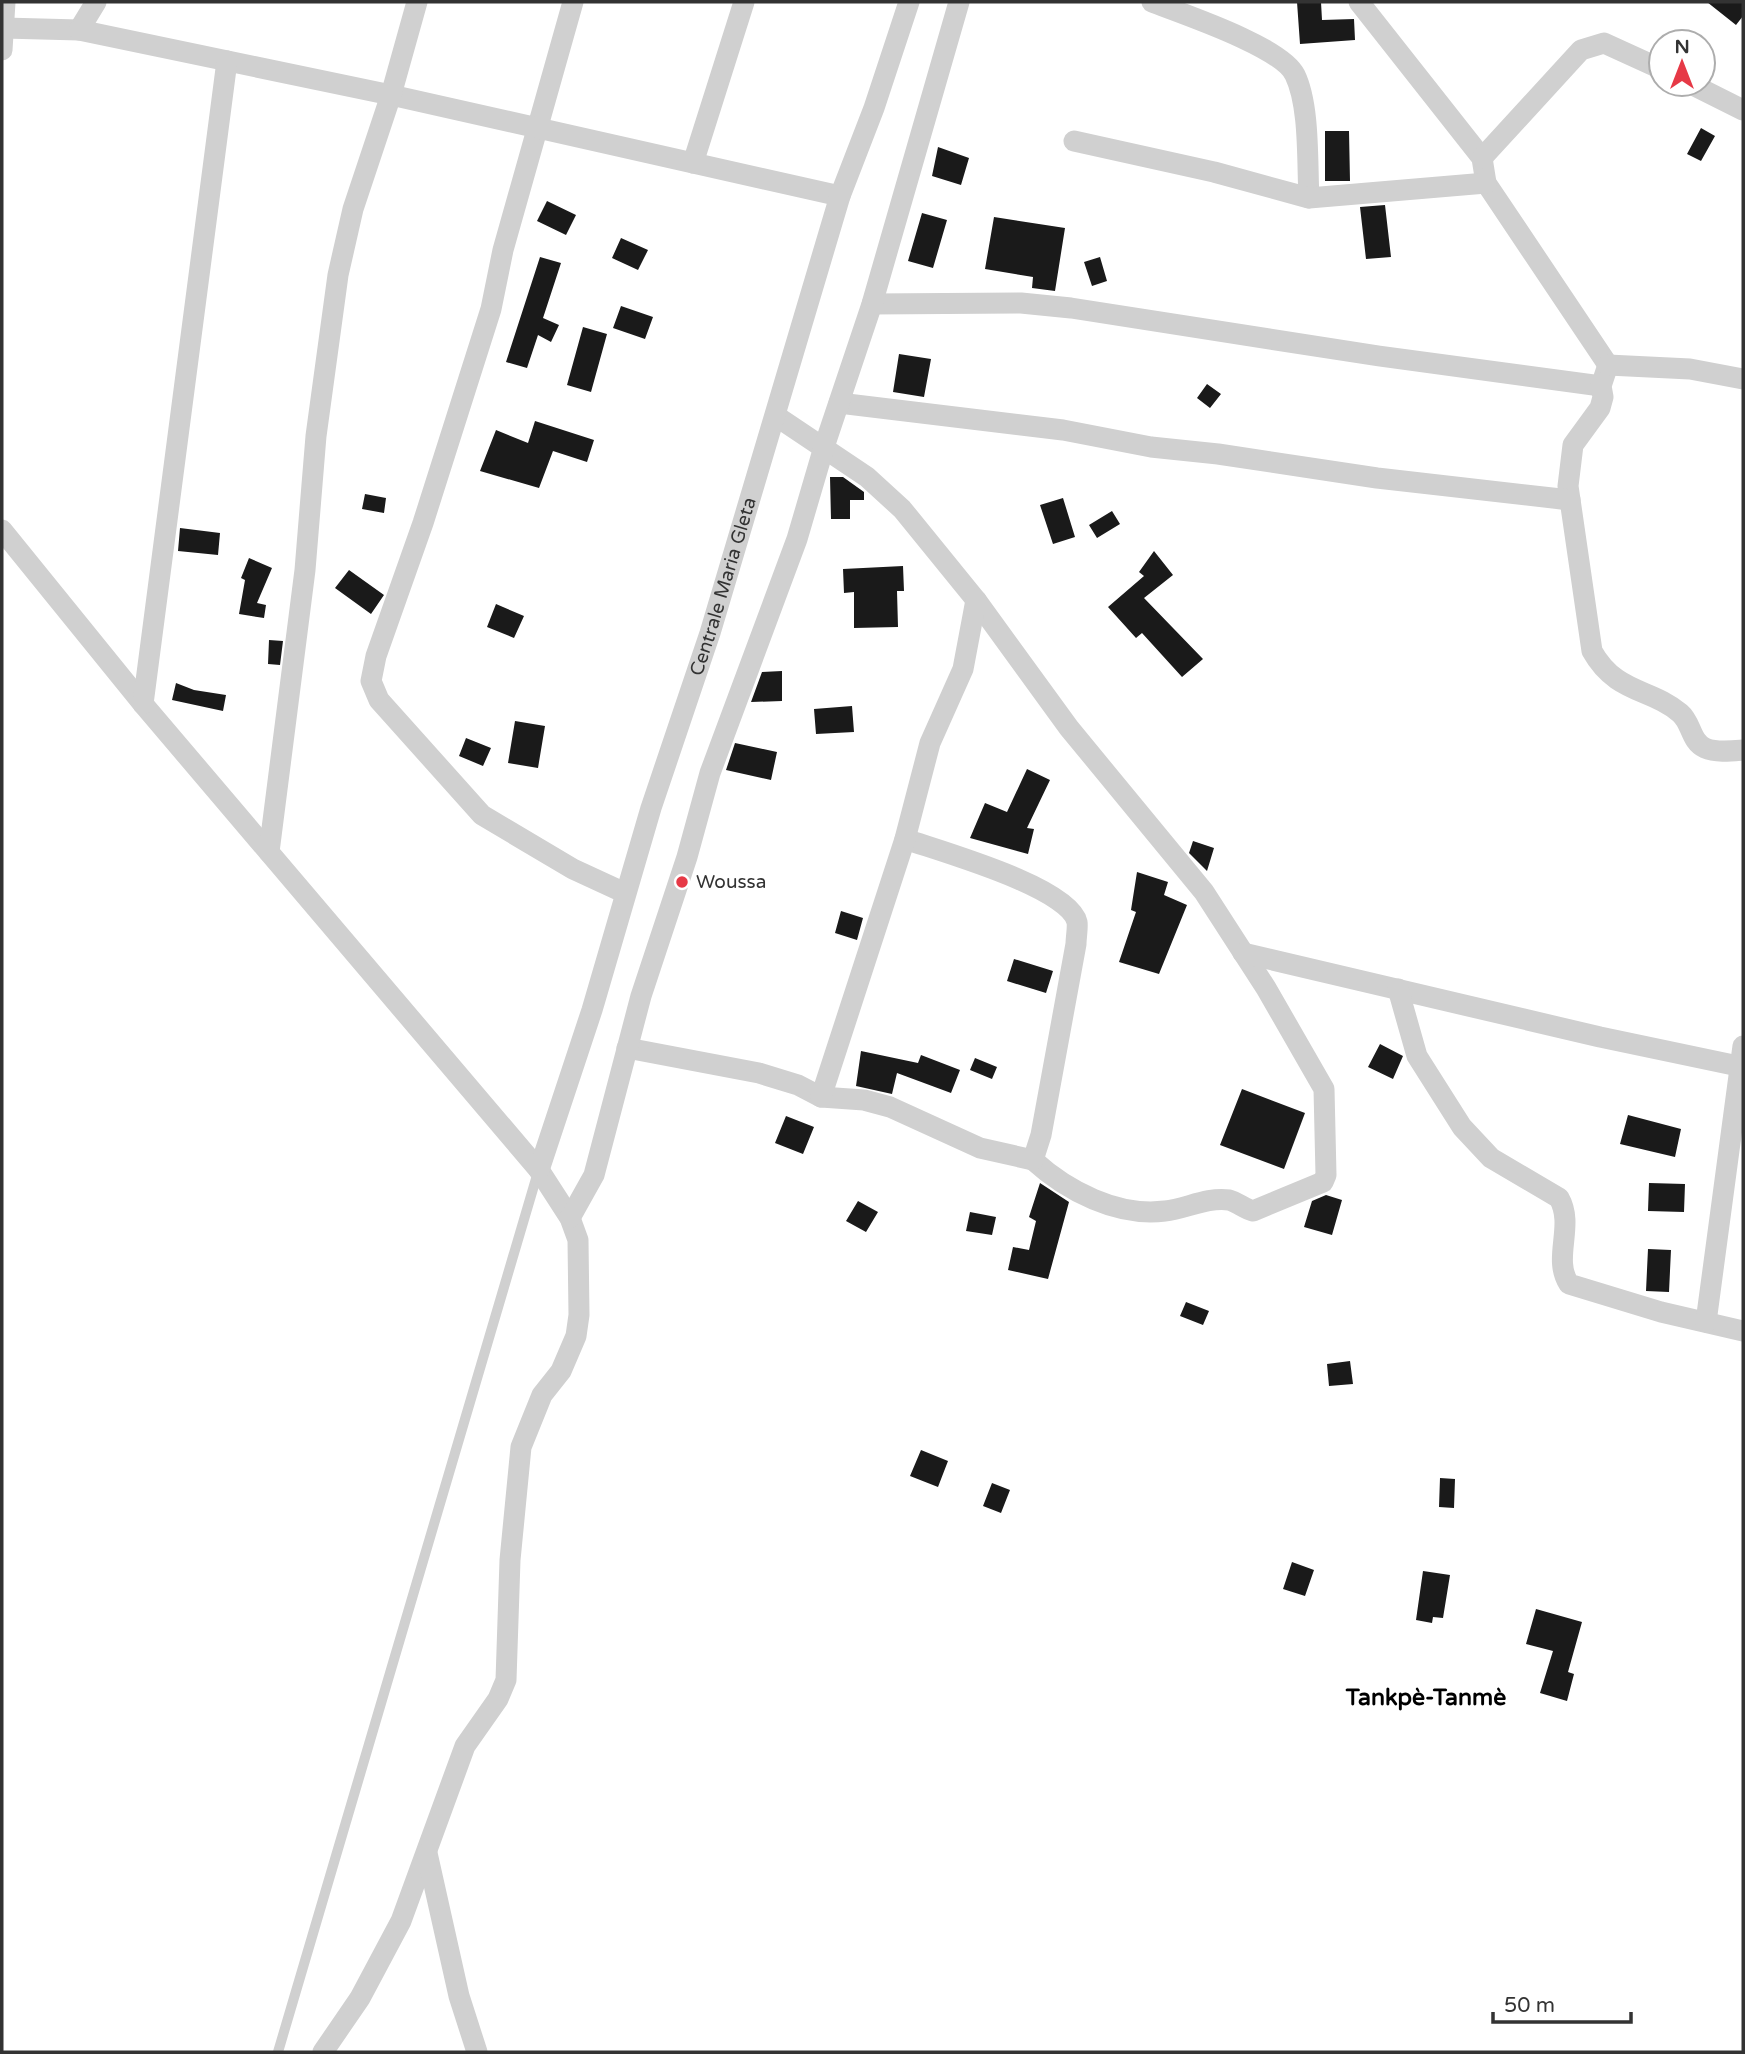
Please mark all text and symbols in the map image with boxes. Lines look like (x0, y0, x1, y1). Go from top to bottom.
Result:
north arrow (1647, 28, 1717, 98)
text: N (1674, 36, 1690, 58)
street label: Centrale Maria Gleta (685, 495, 761, 678)
place label: Woussa (696, 871, 766, 893)
marker: Woussa (674, 874, 690, 890)
district label: Tankpè-Tanmè (1345, 1684, 1506, 1712)
scale bar (1493, 1980, 1631, 2024)
text: 50 m (1504, 1993, 1555, 2018)

